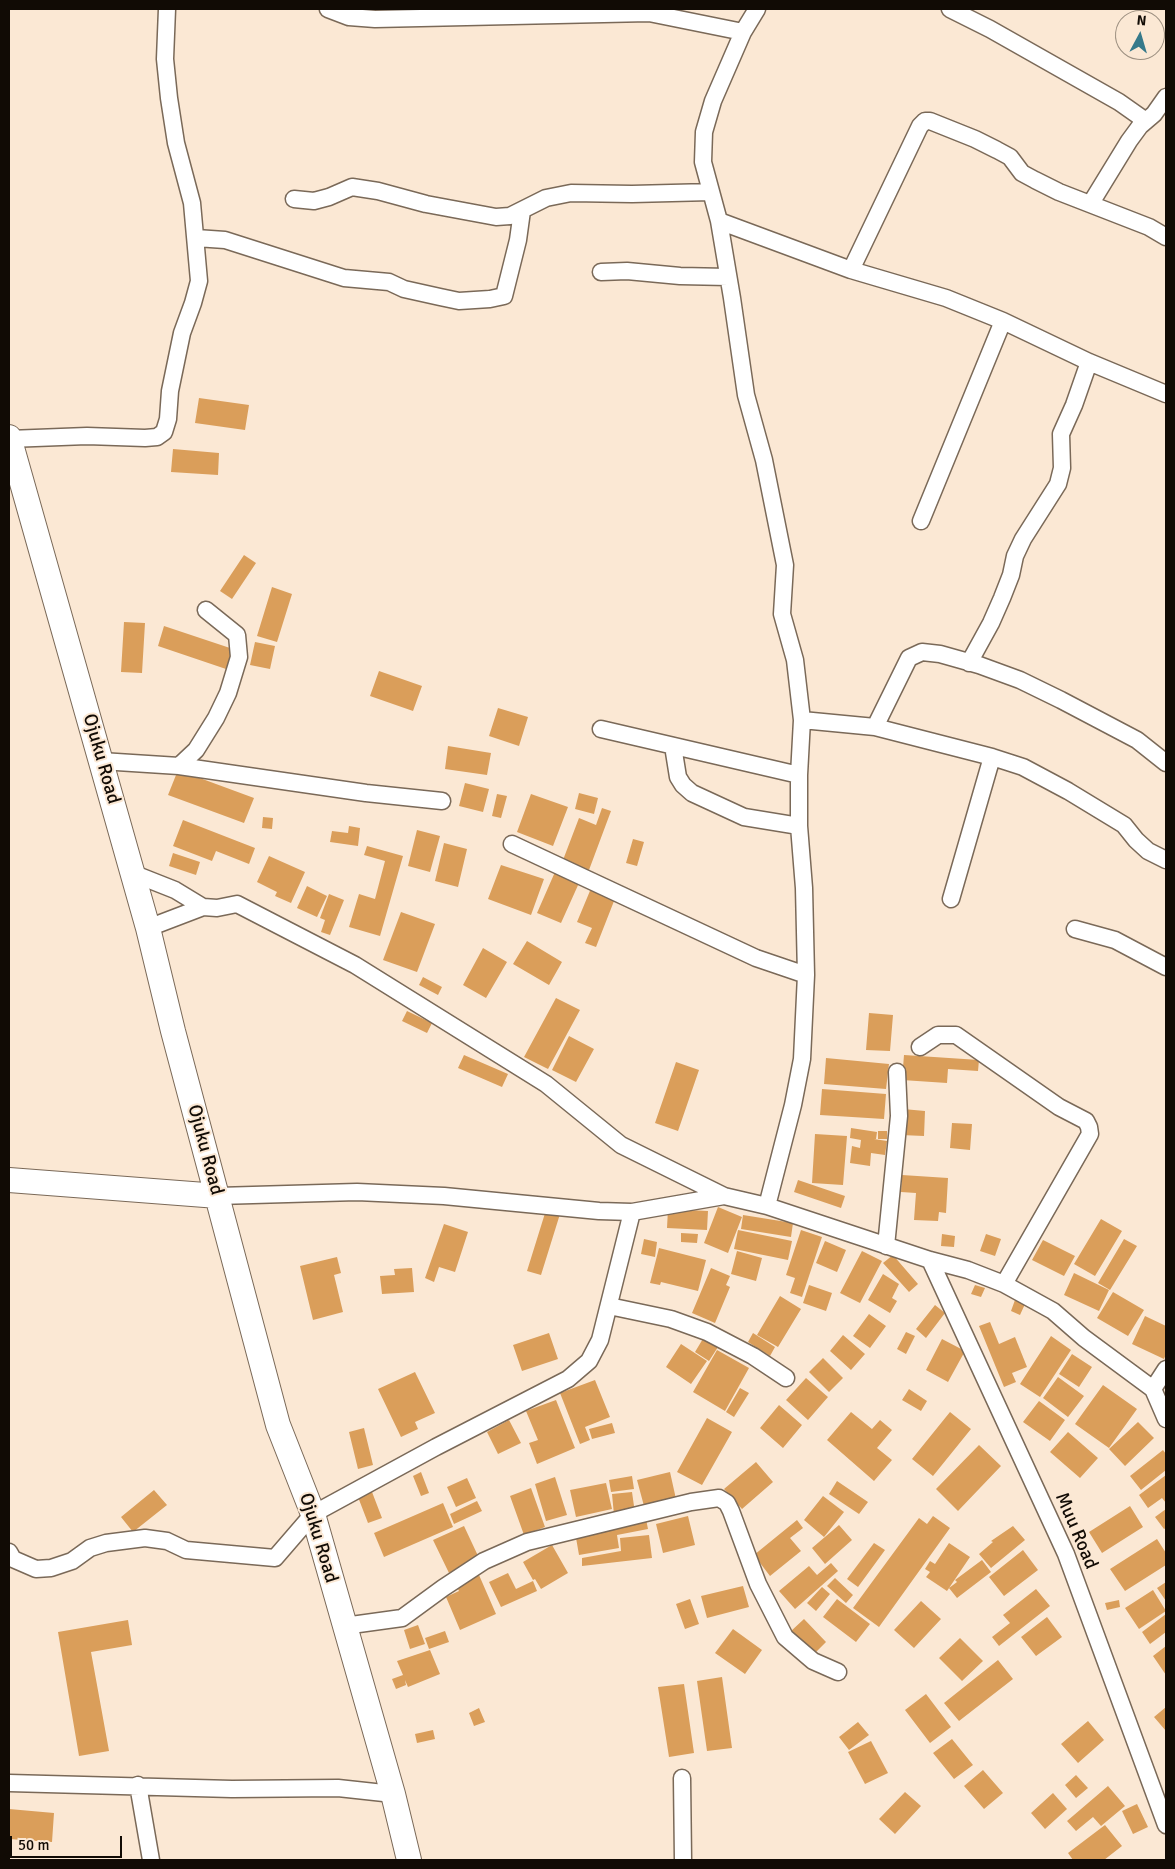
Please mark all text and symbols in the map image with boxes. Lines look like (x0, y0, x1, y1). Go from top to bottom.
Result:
north arrow (1115, 10, 1165, 60)
text: N (1136, 12, 1147, 30)
street label: Ojuku Road (77, 711, 125, 807)
street label: Ojuku Road (182, 1102, 228, 1198)
street label: Muu Road (1050, 1489, 1102, 1573)
street label: Ojuku Road (294, 1490, 342, 1586)
scale bar (12, 1826, 125, 1858)
text: 50 m (18, 1836, 49, 1854)

